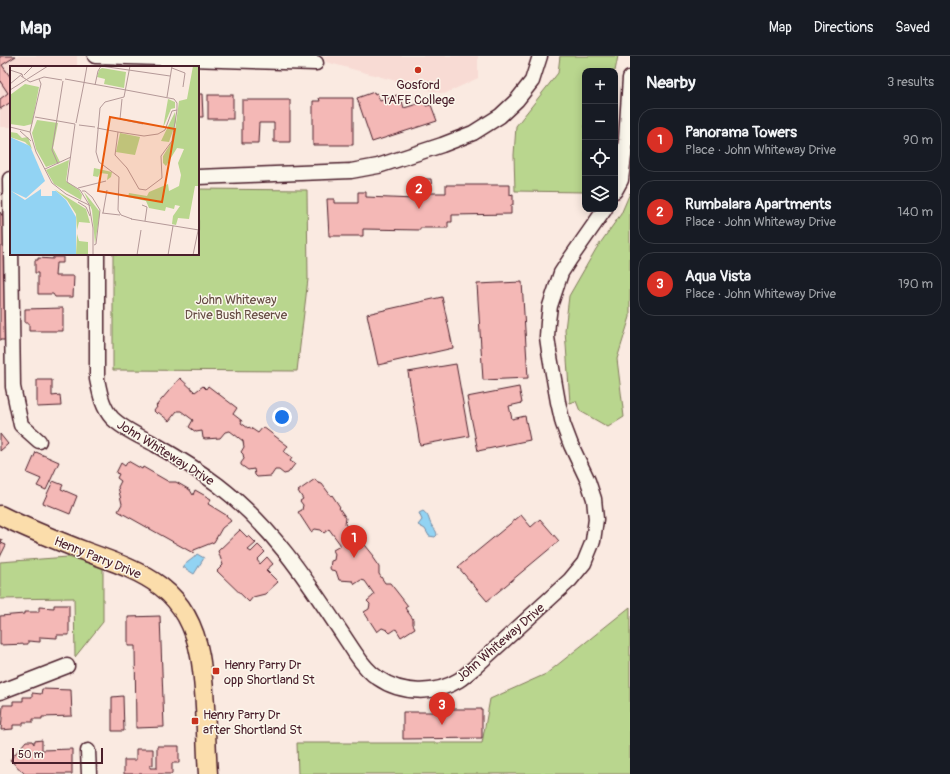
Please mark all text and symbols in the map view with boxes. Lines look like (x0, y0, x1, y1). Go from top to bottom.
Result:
text: Map (20, 16, 51, 40)
text: Map (769, 19, 792, 36)
text: Directions (814, 19, 873, 36)
text: Saved (895, 19, 930, 36)
marker: Gosford TAFE College (413, 65, 423, 75)
inset map (10, 66, 199, 255)
map controls (582, 68, 618, 212)
button: + (582, 68, 618, 104)
text: Nearby (646, 72, 695, 93)
text: 3 results (887, 74, 934, 90)
place label: Gosford TAFE College (381, 77, 455, 108)
button: − (582, 104, 618, 140)
text: Panorama Towers (685, 123, 797, 142)
text: 1 (657, 132, 663, 148)
text: 90 m (903, 132, 933, 148)
button: locate (582, 140, 618, 176)
text: Place · John Whiteway Drive (685, 142, 836, 158)
pin: 2 (406, 176, 432, 209)
button: layers (582, 176, 618, 212)
text: Rumbalara Apartments (685, 195, 831, 214)
text: 2 (656, 204, 664, 220)
text: 140 m (897, 204, 933, 220)
text: Place · John Whiteway Drive (685, 214, 836, 230)
text: Aqua Vista (685, 267, 751, 286)
text: 3 (656, 276, 664, 292)
text: 190 m (898, 276, 933, 292)
text: Place · John Whiteway Drive (685, 286, 836, 302)
park label: John Whiteway Drive Bush Reserve (185, 292, 288, 323)
your location (272, 407, 292, 427)
street label: John Whiteway Drive (114, 416, 218, 490)
pin: 1 (341, 525, 367, 558)
street label: Henry Parry Drive (52, 533, 144, 583)
street label: John Whiteway Drive (453, 600, 549, 685)
place label: Henry Parry Dr opp Shortland St (224, 657, 316, 688)
marker: Henry Parry Dr opp Shortland St (211, 666, 221, 676)
pin: 3 (429, 692, 455, 725)
place label: Henry Parry Dr after Shortland St (203, 707, 303, 738)
marker: Henry Parry Dr after Shortland St (190, 716, 200, 726)
scale bar (12, 746, 103, 765)
text: 50 m (18, 748, 44, 761)

